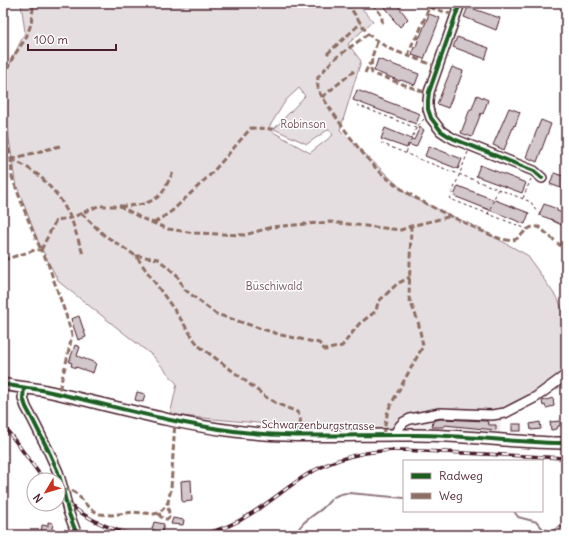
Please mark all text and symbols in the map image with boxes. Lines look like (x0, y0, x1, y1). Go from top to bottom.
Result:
scale bar (28, 26, 116, 52)
text: 100 m (34, 32, 68, 47)
park label: Robinson (280, 117, 326, 131)
park label: Büschiwald (246, 279, 303, 293)
street label: Schwarzenburgstrasse (261, 417, 375, 433)
legend (403, 460, 543, 512)
text: Radweg (439, 468, 483, 483)
north arrow (26, 472, 66, 512)
text: Weg (439, 488, 463, 503)
text: N (30, 491, 46, 505)

